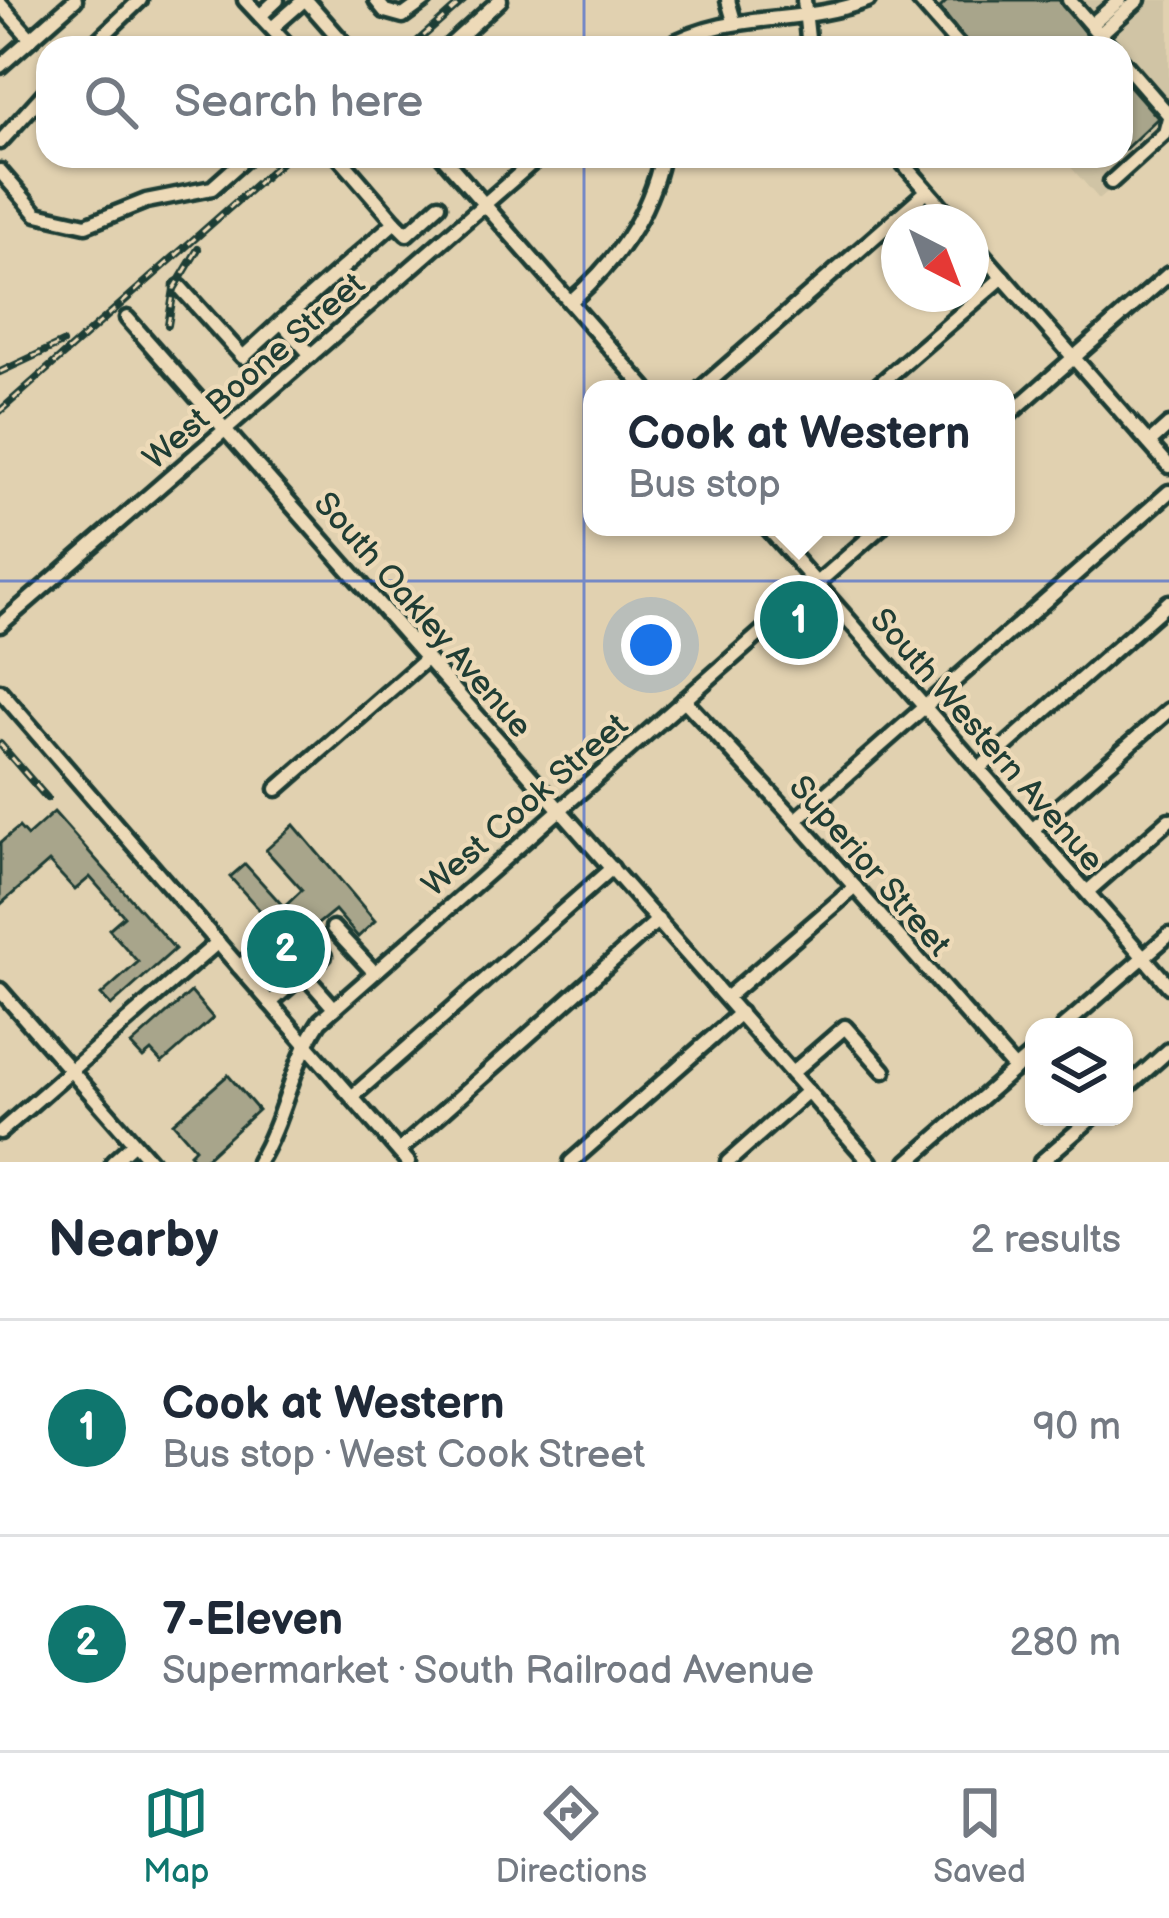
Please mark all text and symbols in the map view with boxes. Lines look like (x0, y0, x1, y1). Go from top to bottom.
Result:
search box (36, 36, 1133, 168)
icon: search (78, 69, 144, 135)
text: Search here (174, 75, 423, 130)
north arrow (881, 204, 989, 312)
street label: West Boone Street (135, 264, 373, 479)
popup (583, 380, 1015, 536)
text: Cook at Western (628, 407, 970, 462)
text: Bus stop (628, 462, 781, 509)
street label: South Oakley Avenue (305, 484, 540, 746)
pin: 1 (760, 575, 838, 665)
street label: South Western Avenue (861, 600, 1112, 880)
your location (621, 615, 681, 675)
street label: West Cook Street (414, 705, 636, 906)
street label: Superior Street (780, 768, 959, 965)
pin: 2 (247, 904, 325, 994)
map controls (1025, 1018, 1133, 1126)
button: layers (1025, 1018, 1133, 1126)
text: Nearby (48, 1210, 219, 1271)
text: 2 results (970, 1217, 1121, 1264)
text: Cook at Western (162, 1377, 505, 1432)
text: 1 (79, 1404, 95, 1451)
text: 90 m (1033, 1404, 1121, 1451)
text: Bus stop · West Cook Street (162, 1432, 645, 1479)
text: 7-Eleven (162, 1593, 343, 1648)
text: 2 (75, 1620, 99, 1667)
text: 280 m (1010, 1620, 1121, 1667)
text: Supermarket · South Railroad Avenue (162, 1648, 814, 1695)
tab: Map (143, 1780, 209, 1892)
tab: Directions (496, 1780, 647, 1892)
tab: Saved (933, 1780, 1026, 1892)

